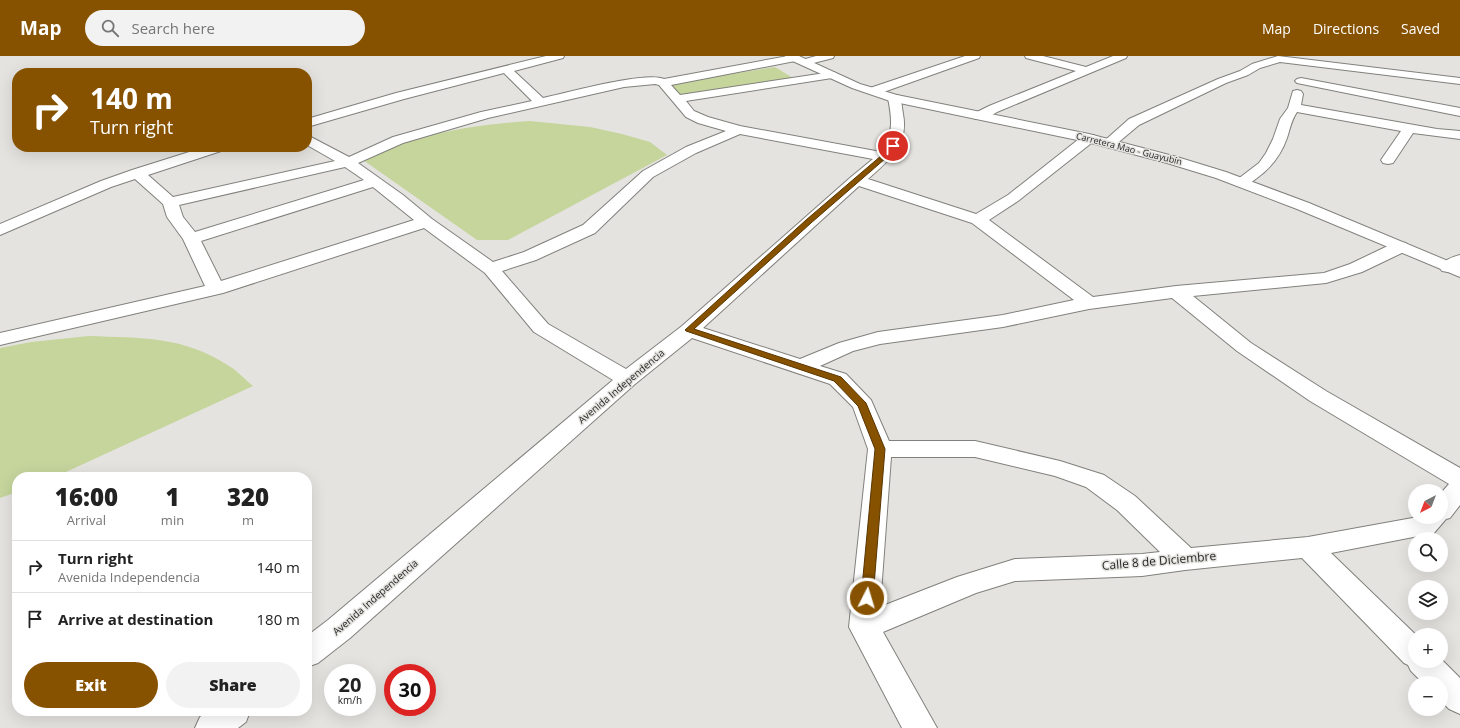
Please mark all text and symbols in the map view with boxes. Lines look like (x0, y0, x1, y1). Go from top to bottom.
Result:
search box (85, 10, 365, 46)
text: Map (20, 15, 61, 41)
icon: search (99, 17, 121, 39)
text: Search here (131, 18, 215, 38)
text: Map (1262, 19, 1291, 38)
text: Directions (1313, 19, 1379, 38)
text: Saved (1401, 19, 1440, 38)
text: 140 m (90, 79, 173, 117)
icon: right (24, 84, 76, 136)
text: Turn right (90, 115, 173, 139)
pin (876, 129, 910, 163)
street label: Carretera Mao - Guayubín (1075, 129, 1183, 168)
icon: arrive (882, 135, 904, 157)
street label: Avenida Independencia (575, 346, 667, 426)
text: 16:00 (55, 480, 118, 513)
text: 1 (165, 480, 180, 513)
text: 320 (227, 480, 269, 513)
north arrow (1408, 484, 1448, 524)
map controls (1408, 484, 1448, 716)
text: Arrival (67, 511, 106, 529)
text: min (161, 511, 184, 529)
text: m (242, 511, 254, 529)
button: search (1408, 532, 1448, 572)
street label: Calle 8 de Diciembre (1101, 547, 1217, 574)
text: Turn right (58, 548, 133, 568)
icon: right (24, 556, 46, 578)
street label: Avenida Independencia (329, 556, 421, 638)
text: 140 m (256, 557, 300, 577)
text: Avenida Independencia (58, 568, 200, 586)
position arrow (846, 577, 888, 619)
button: layers (1408, 580, 1448, 620)
icon: arrive (24, 608, 46, 630)
text: Arrive at destination (58, 609, 213, 629)
text: 180 m (256, 609, 300, 629)
button: + (1408, 628, 1448, 668)
button: Exit (24, 662, 158, 708)
button: Share (166, 662, 300, 708)
speed limit sign: 30 (384, 664, 436, 716)
text: 20 (339, 671, 361, 698)
button: − (1408, 676, 1448, 716)
text: km/h (338, 693, 362, 707)

